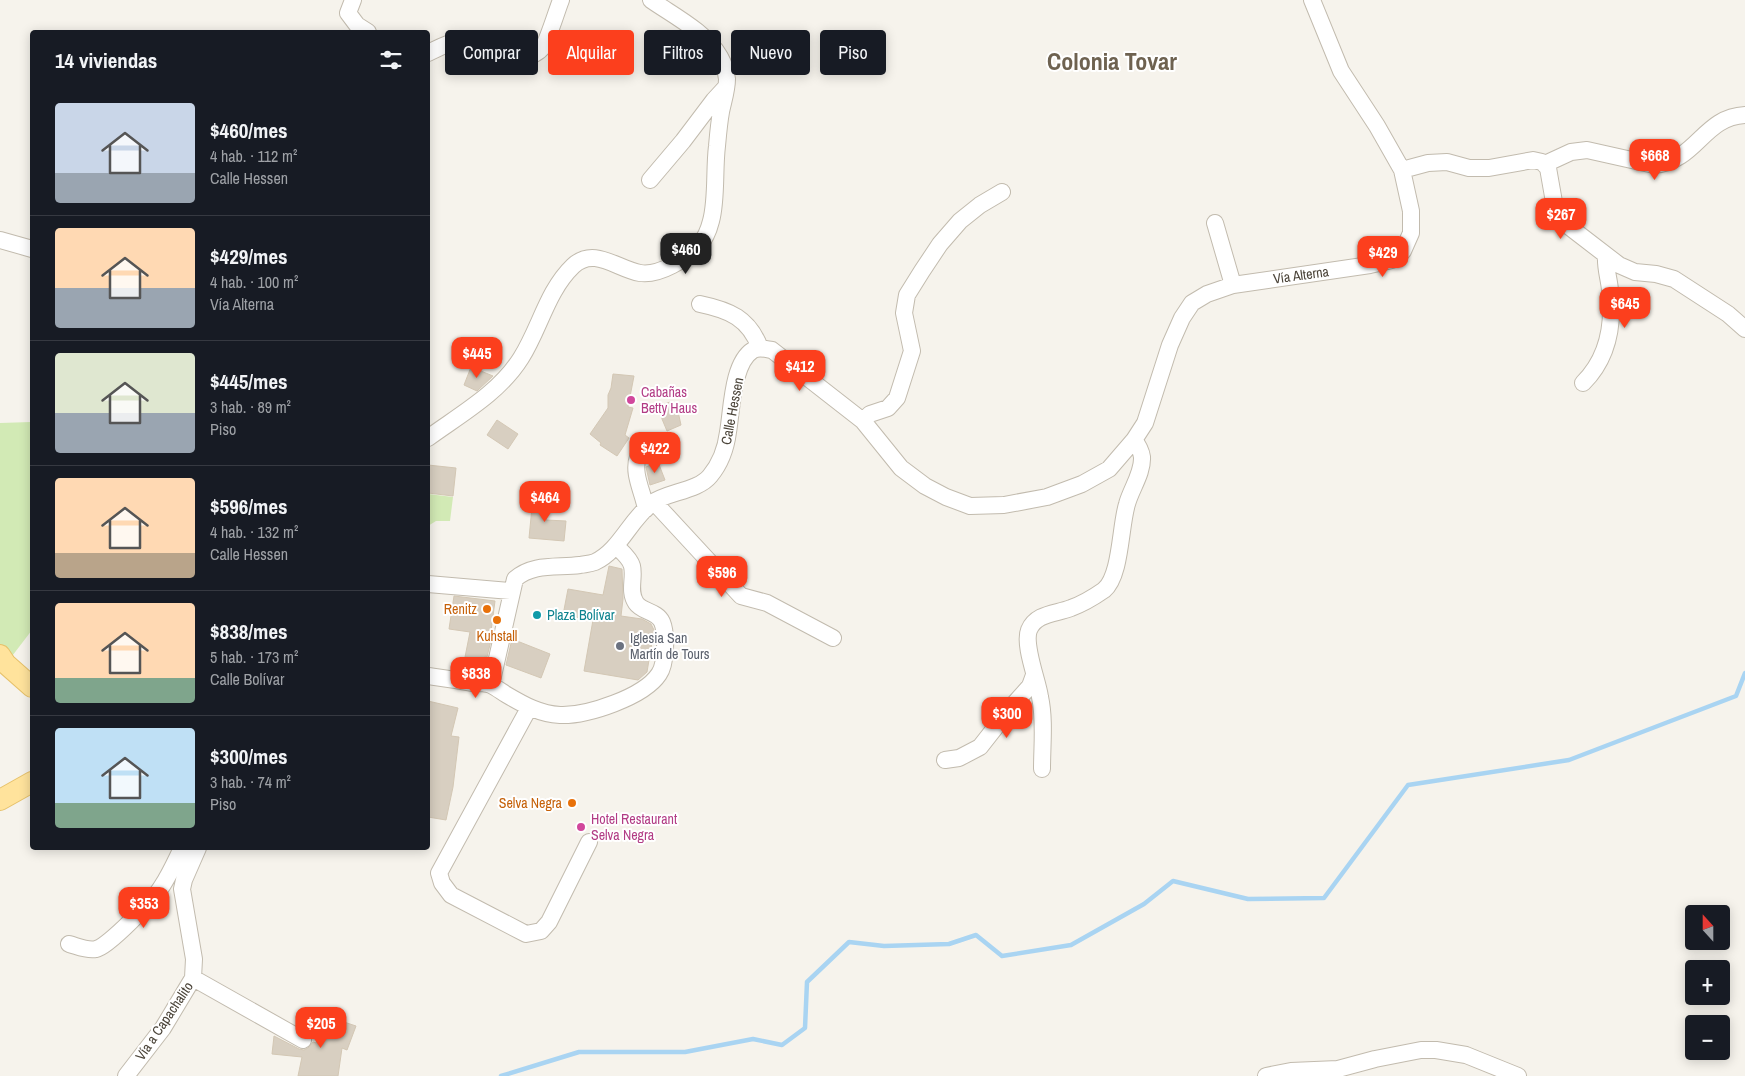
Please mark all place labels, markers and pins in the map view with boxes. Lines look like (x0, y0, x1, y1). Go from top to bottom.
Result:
pin: $668 (1625, 138, 1685, 181)
pin: $267 (1531, 198, 1591, 240)
pin: $460 (656, 232, 716, 275)
pin: $429 (1353, 236, 1413, 278)
pin: $645 (1595, 286, 1655, 329)
pin: $445 (447, 336, 507, 379)
pin: $412 (770, 350, 830, 392)
place label: Cabañas Betty Haus (641, 383, 697, 417)
marker: Cabañas Betty Haus (625, 394, 637, 406)
pin: $422 (625, 432, 685, 474)
pin: $464 (515, 480, 575, 523)
pin: $596 (692, 556, 752, 598)
place label: Renitz (444, 600, 477, 618)
marker: Renitz (481, 603, 493, 615)
place label: Plaza Bolívar (547, 606, 615, 624)
marker: Plaza Bolívar (531, 609, 543, 621)
marker: Kuhstall (491, 614, 503, 626)
place label: Kuhstall (477, 627, 517, 645)
place label: Iglesia San Martín de Tours (630, 629, 710, 663)
marker: Iglesia San Martín de Tours (614, 640, 626, 652)
pin: $838 (446, 656, 506, 699)
pin: $300 (977, 696, 1037, 739)
place label: Selva Negra (499, 794, 563, 812)
marker: Selva Negra (566, 797, 578, 809)
place label: Hotel Restaurant Selva Negra (591, 810, 677, 844)
marker: Hotel Restaurant Selva Negra (575, 821, 587, 833)
pin: $353 (114, 886, 174, 929)
pin: $205 (291, 1006, 351, 1049)

